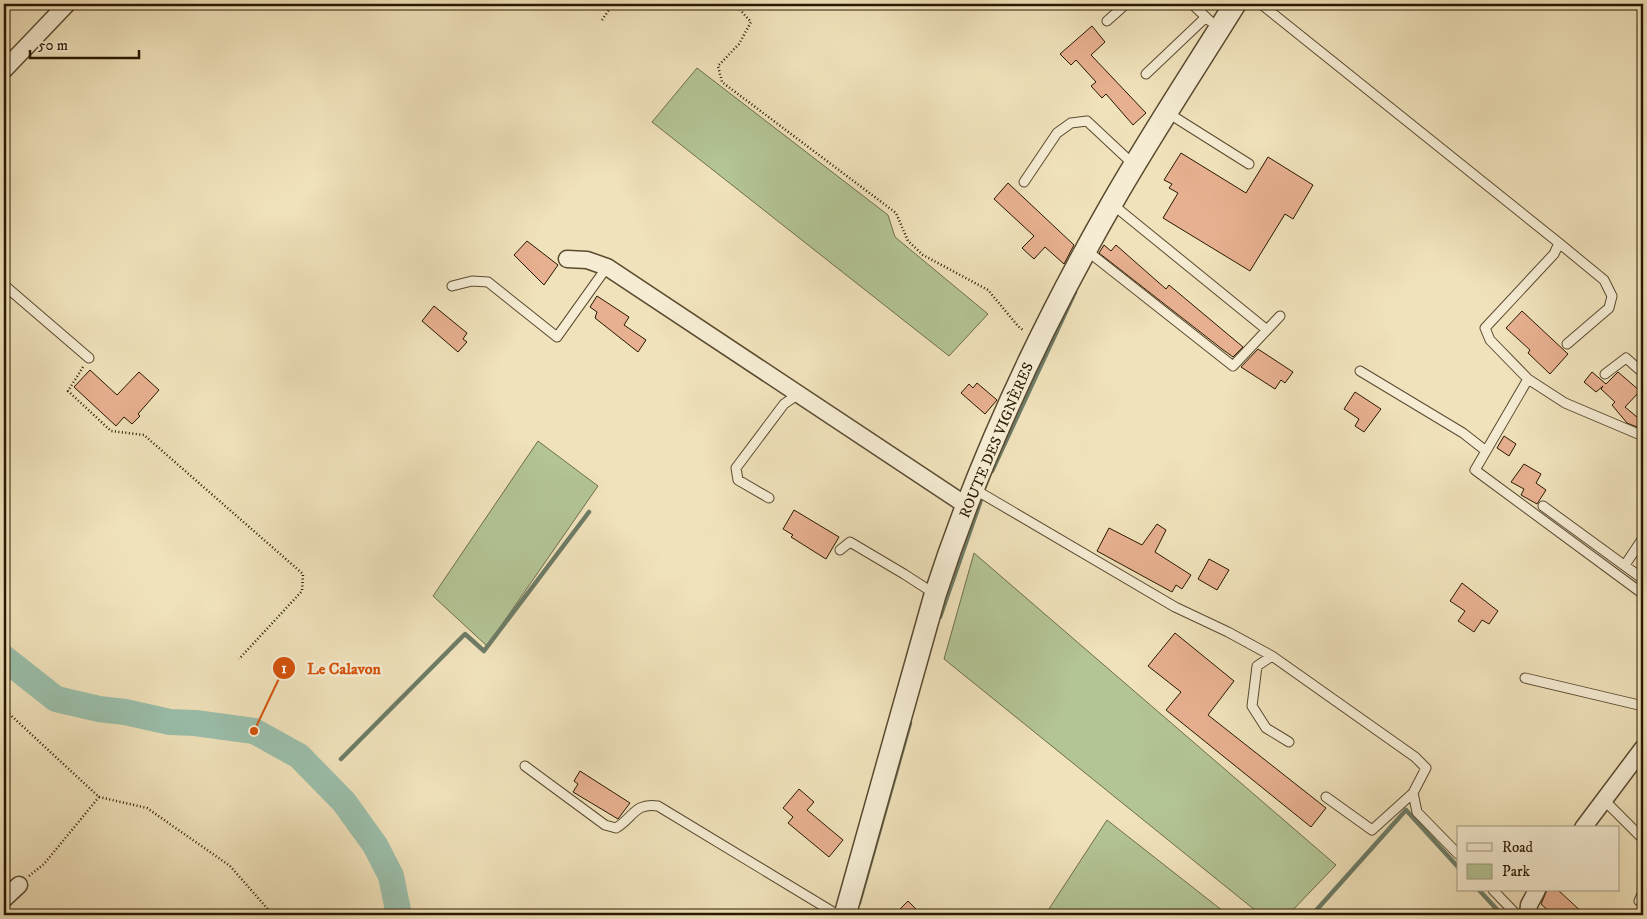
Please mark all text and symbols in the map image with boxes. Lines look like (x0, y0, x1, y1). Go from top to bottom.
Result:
scale bar (30, 28, 139, 60)
text: 50 m (38, 36, 68, 55)
street label: ROUTE DES VIGNÈRES (955, 359, 1038, 521)
callout: Le Calavon (272, 653, 391, 684)
text: 1 (281, 659, 287, 678)
text: Le Calavon (307, 659, 381, 679)
legend (1457, 826, 1620, 892)
text: Road (1502, 838, 1534, 857)
text: Park (1502, 862, 1531, 881)

